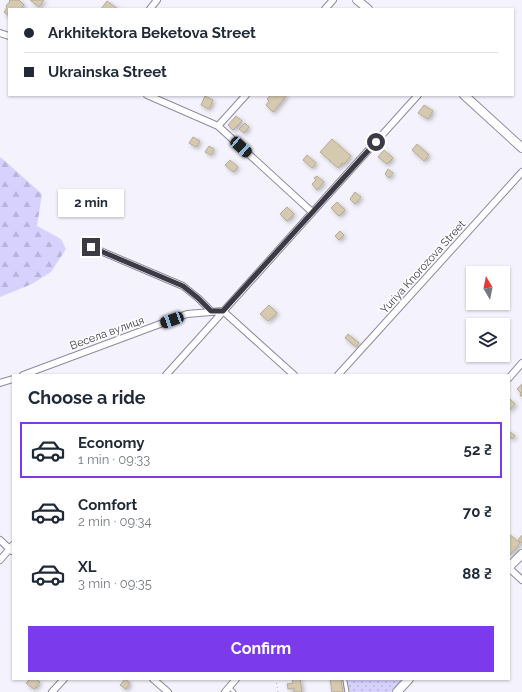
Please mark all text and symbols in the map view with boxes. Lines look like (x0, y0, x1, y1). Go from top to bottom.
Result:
text: Arkhitektora Beketova Street (48, 24, 256, 42)
text: Ukrainska Street (48, 63, 167, 81)
route start (367, 133, 385, 151)
car (228, 135, 254, 159)
callout: 2 min (58, 189, 124, 217)
text: 2 min (74, 195, 108, 210)
street label: Yuriya Knorozova Street (378, 218, 468, 316)
route end (82, 238, 100, 256)
north arrow (466, 266, 510, 310)
map controls (466, 266, 510, 362)
car (159, 310, 185, 330)
street label: Весела вулиця (68, 314, 146, 352)
button: layers (466, 318, 510, 362)
text: Choose a ride (28, 387, 146, 408)
icon: car (30, 432, 66, 468)
text: Economy (78, 434, 145, 452)
text: 52 ₴ (464, 441, 492, 459)
text: 1 min · 09:33 (78, 452, 150, 467)
icon: car (30, 494, 66, 530)
text: Comfort (78, 496, 137, 514)
text: 70 ₴ (463, 503, 492, 521)
text: 2 min · 09:34 (78, 514, 152, 529)
icon: car (30, 556, 66, 592)
text: XL (78, 558, 96, 576)
text: 88 ₴ (462, 565, 492, 583)
text: 3 min · 09:35 (78, 576, 152, 591)
button: Confirm (28, 626, 494, 672)

